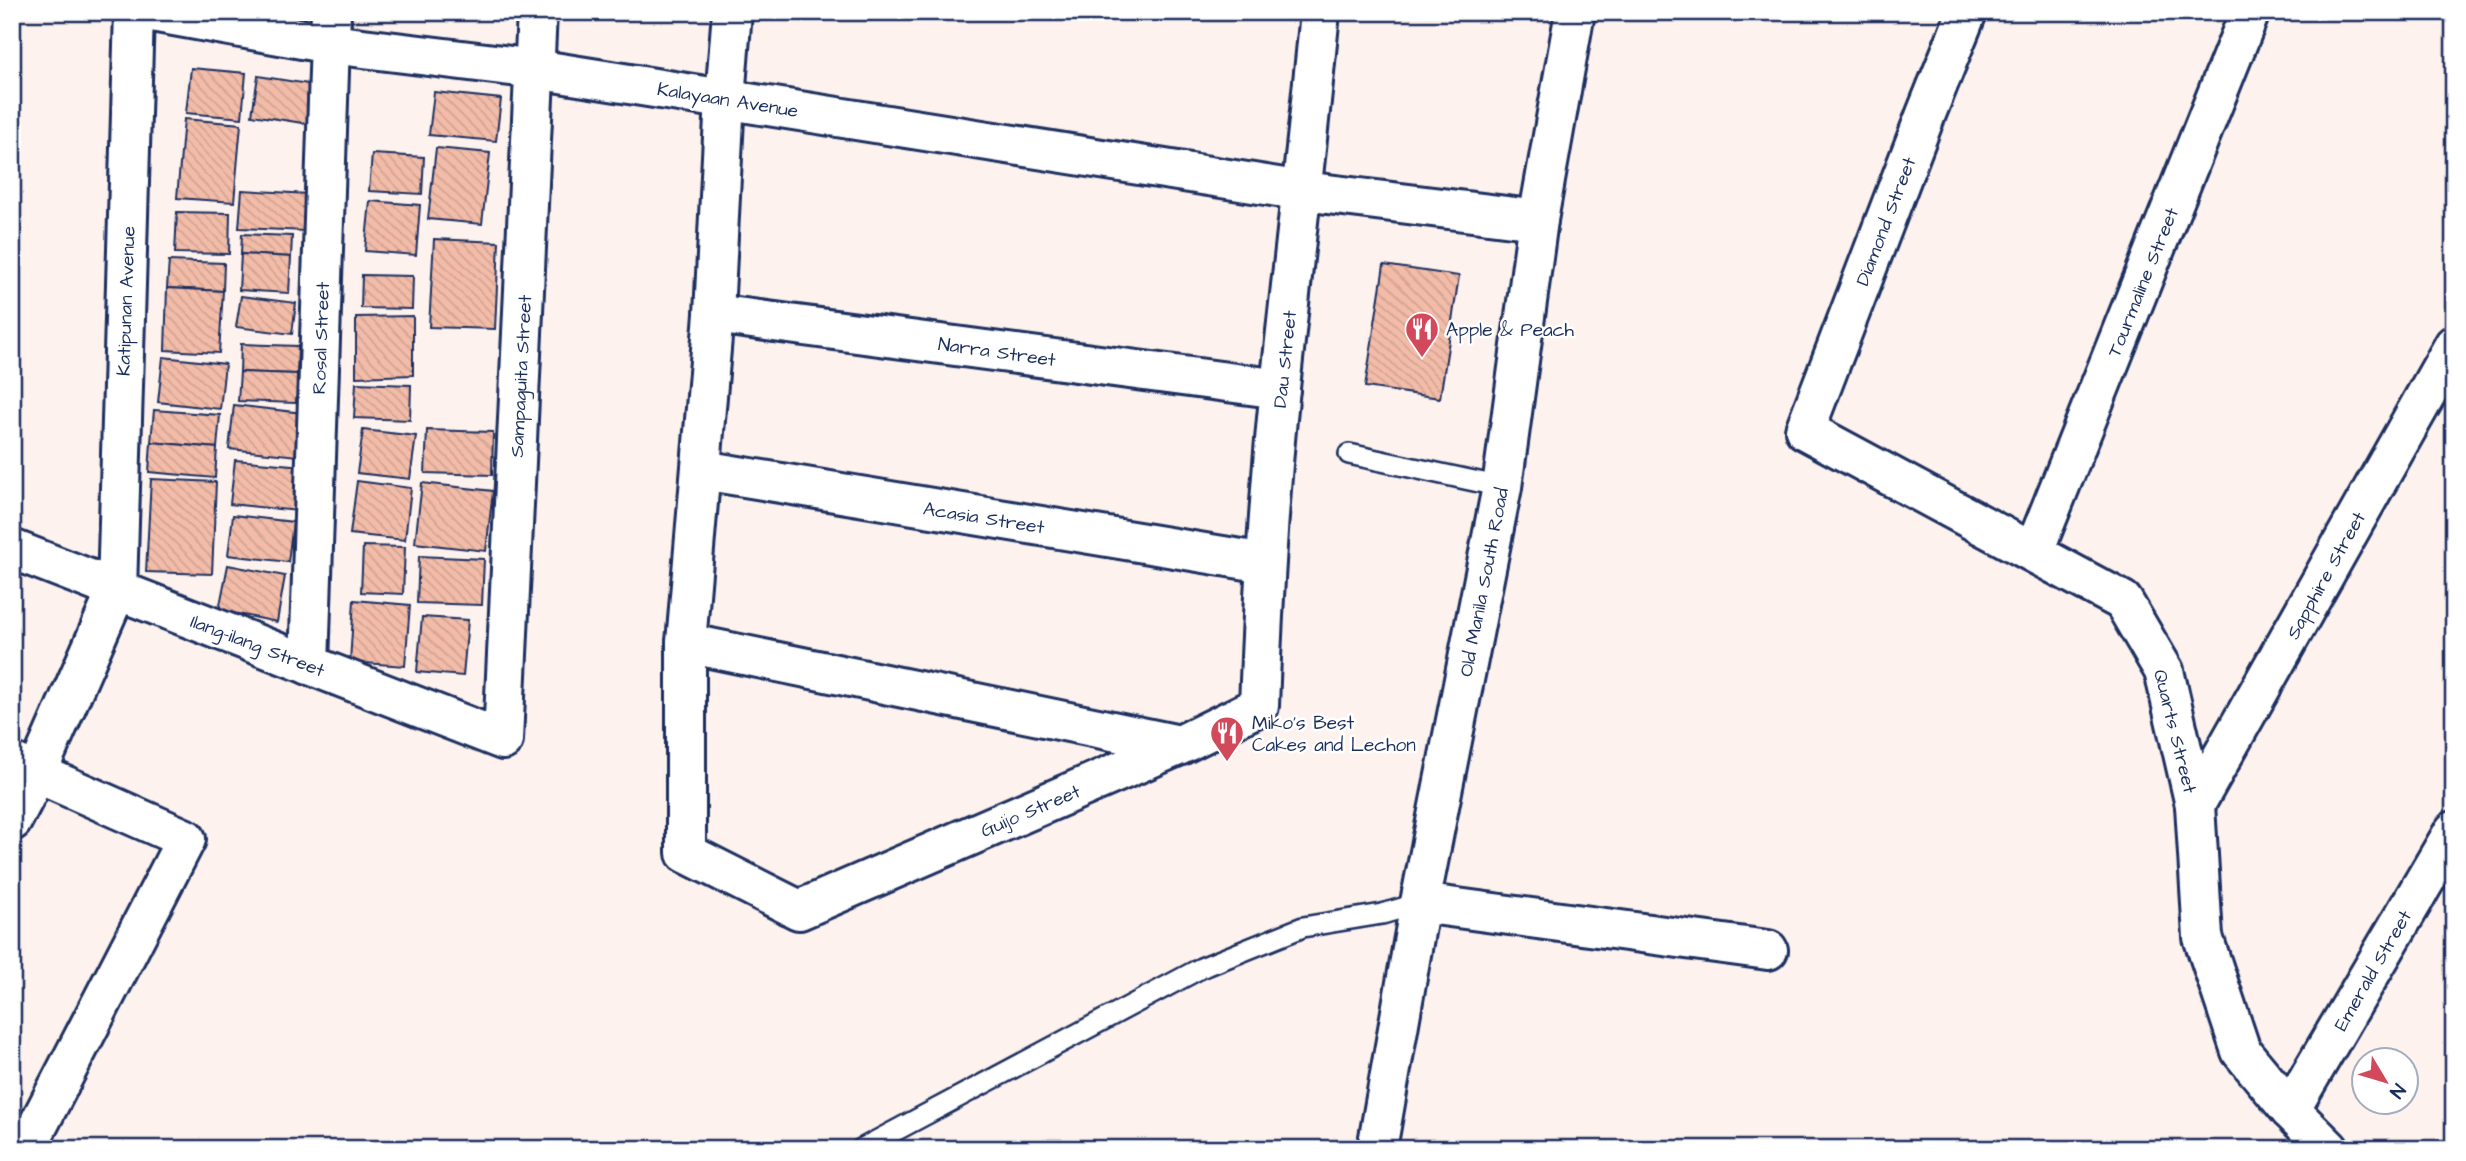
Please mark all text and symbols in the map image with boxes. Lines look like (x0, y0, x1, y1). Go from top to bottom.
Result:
street label: Kalayaan Avenue (655, 76, 800, 126)
street label: Diamond Street (1849, 153, 1923, 290)
street label: Tourmaline Street (2101, 204, 2186, 361)
street label: Katipunan Avenue (110, 226, 143, 376)
street label: Rosal Street (306, 281, 337, 395)
street label: Sampaguita Street (504, 294, 540, 458)
street label: Dau Street (1267, 309, 1304, 409)
restaurant icon: Apple & Peach (1403, 310, 1441, 359)
place label: Apple & Peach (1446, 317, 1575, 344)
street label: Narra Street (936, 331, 1058, 374)
street label: Old Manila South Road (1453, 485, 1516, 679)
street label: Acasia Street (921, 496, 1047, 541)
street label: Sapphire Street (2280, 507, 2373, 644)
street label: Ilang-ilang Street (186, 608, 329, 685)
street label: Quarts Street (2146, 667, 2203, 796)
place label: Miko's Best Cakes and Lechon (1252, 710, 1416, 759)
restaurant icon: Miko's Best Cakes and Lechon (1208, 714, 1246, 763)
street label: Guijo Street (977, 778, 1085, 845)
street label: Emerald Street (2328, 905, 2419, 1036)
north arrow (2350, 1046, 2420, 1116)
text: N (2383, 1078, 2412, 1104)

